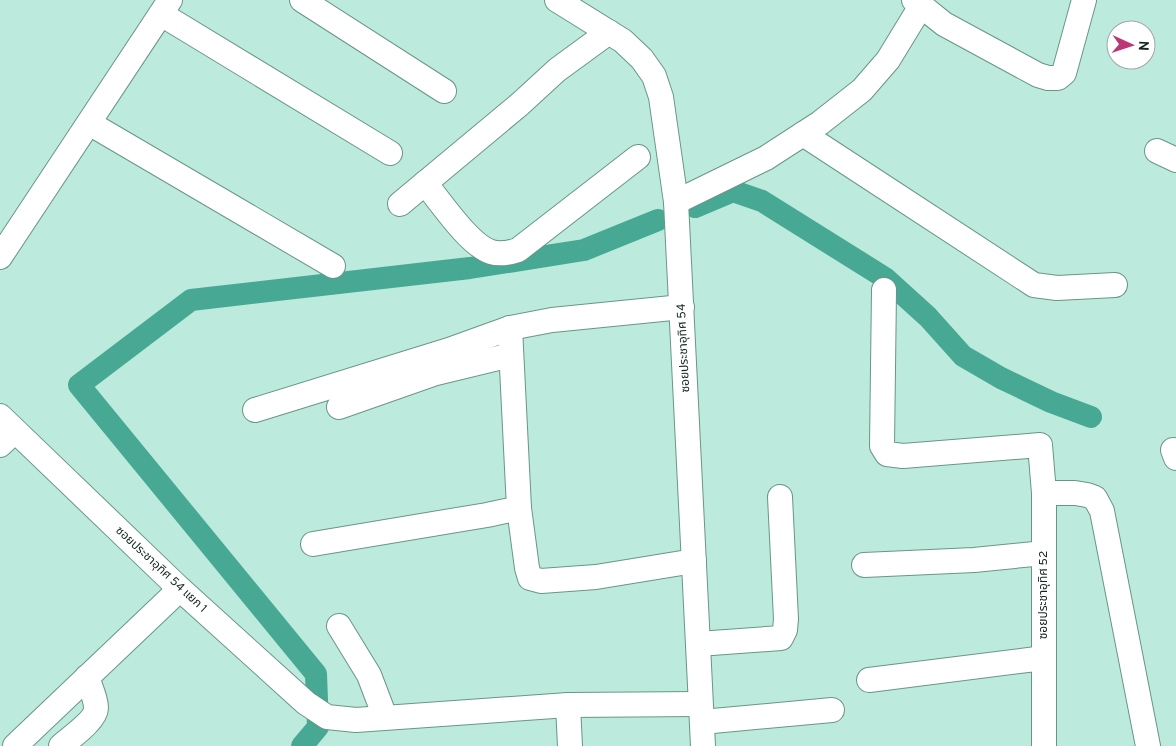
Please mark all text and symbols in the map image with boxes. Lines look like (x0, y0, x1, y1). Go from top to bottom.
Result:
north arrow (1106, 20, 1156, 70)
text: N (1134, 40, 1151, 51)
street label: ซอยประชาอุทิศ 54 (674, 303, 694, 393)
street label: ซอยประชาอุทิศ 54 แยก 1 (112, 523, 210, 617)
street label: ซอยประชาอุทิศ 52 (1036, 551, 1052, 639)

